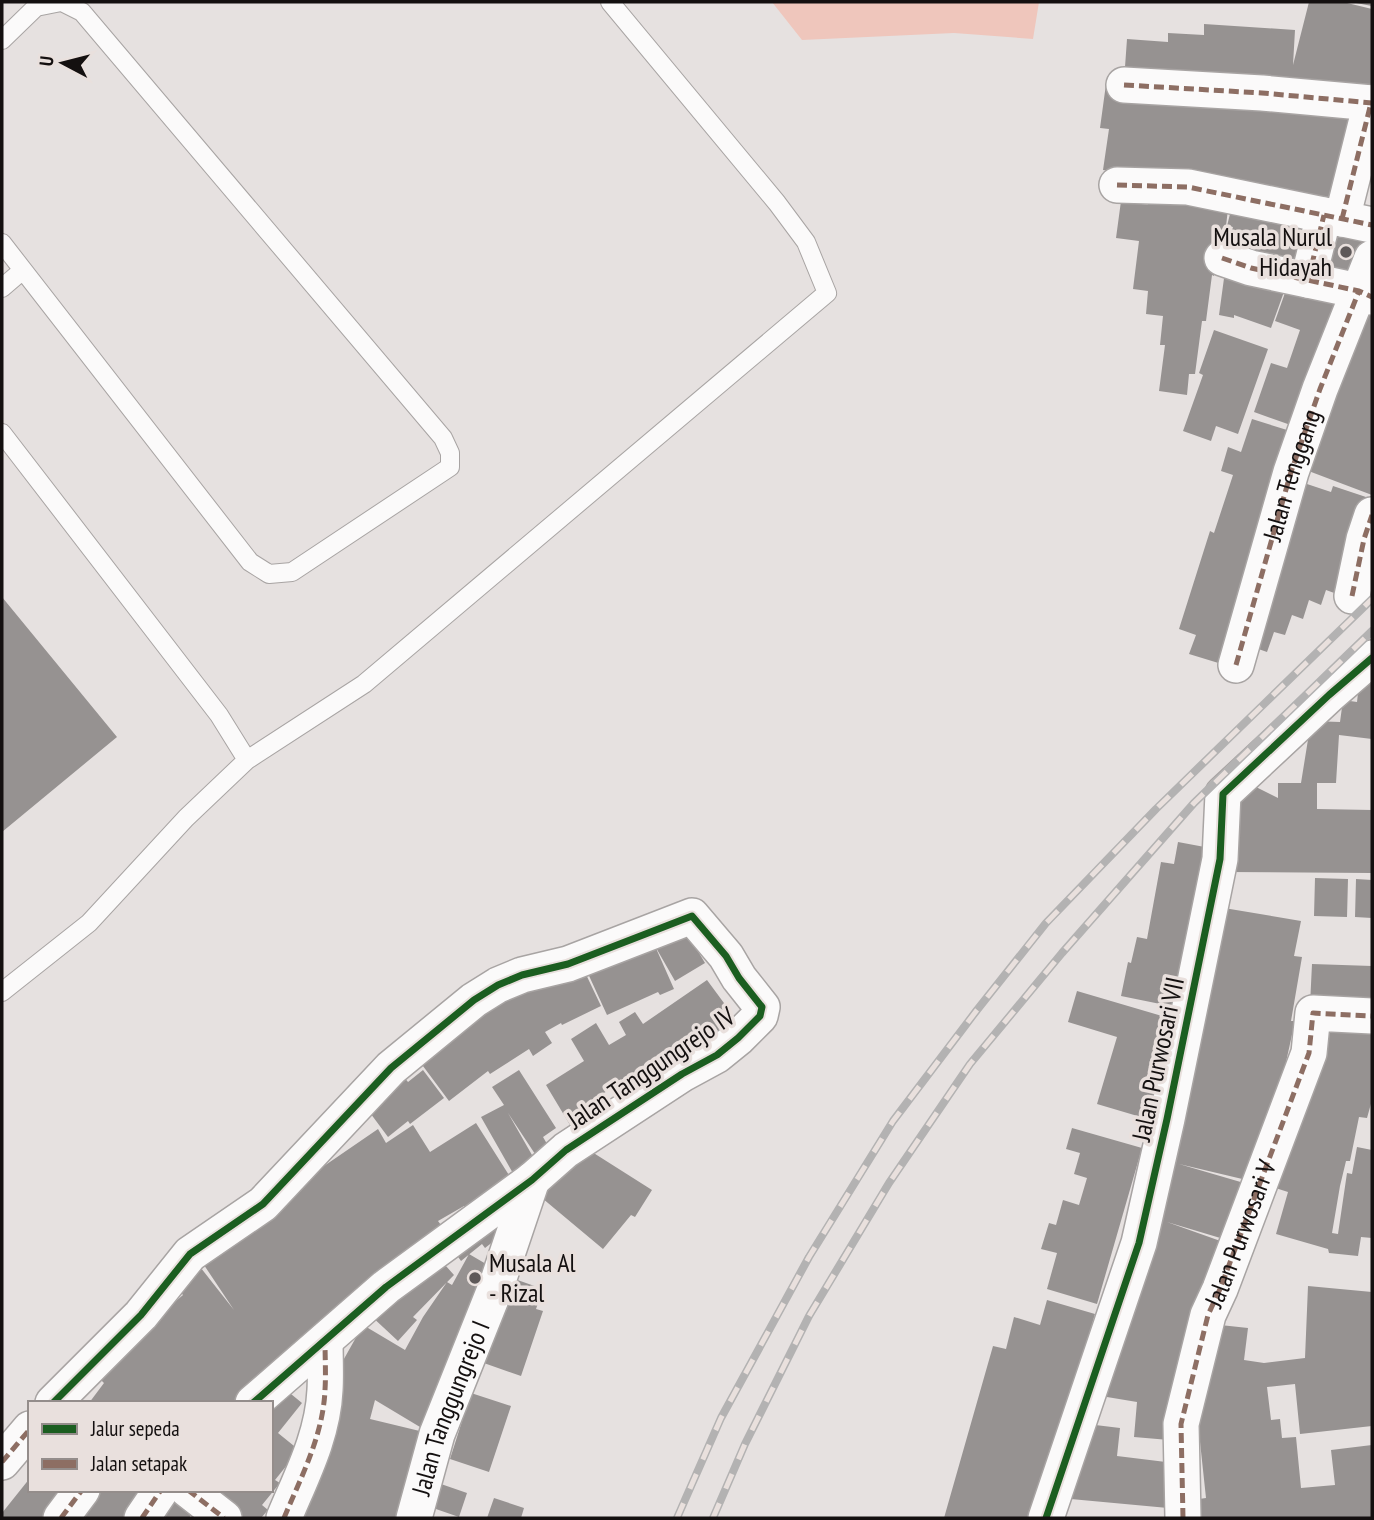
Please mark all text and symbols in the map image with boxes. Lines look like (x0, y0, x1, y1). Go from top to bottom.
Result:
north arrow (28, 28, 98, 98)
text: U (34, 55, 59, 67)
place label: Musala Nurul Hidayah (1213, 220, 1332, 283)
marker: Musala Nurul Hidayah (1338, 244, 1354, 260)
street label: Jalan Tenggang (1255, 405, 1328, 545)
street label: Jalan Purwosari VII (1124, 974, 1191, 1145)
street label: Jalan Tanggungrejo IV (560, 999, 742, 1136)
street label: Jalan Purwosari V (1196, 1154, 1283, 1313)
place label: Musala Al - Rizal (489, 1246, 576, 1309)
marker: Musala Al - Rizal (467, 1270, 483, 1286)
street label: Jalan Tanggungrejo I (404, 1316, 497, 1500)
legend (28, 1401, 273, 1492)
text: Jalur sepeda (90, 1415, 180, 1442)
text: Jalan setapak (90, 1450, 187, 1477)

